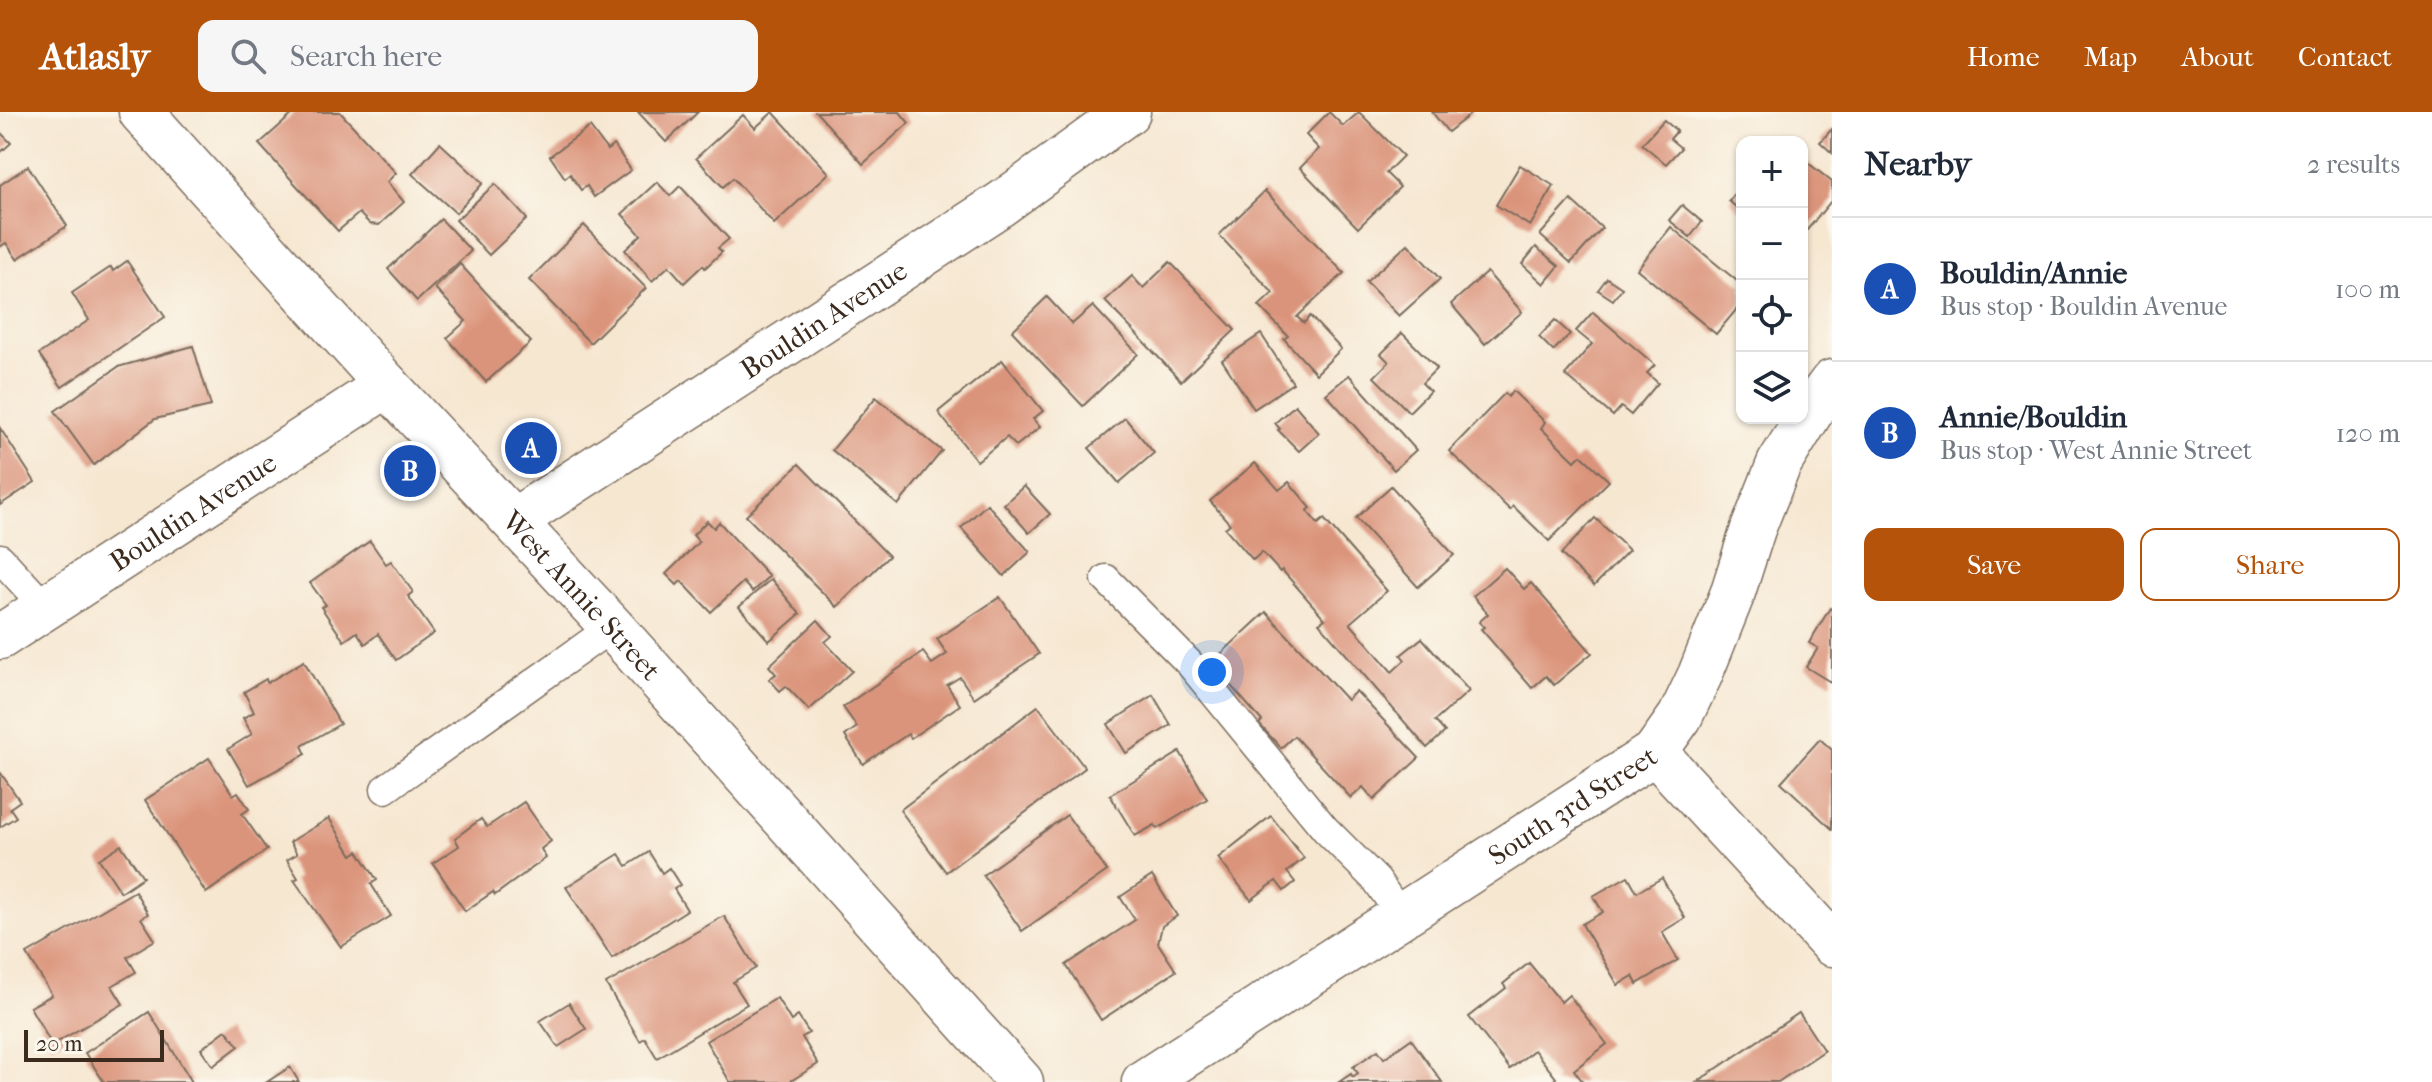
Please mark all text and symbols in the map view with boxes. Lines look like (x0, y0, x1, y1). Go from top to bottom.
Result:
search box (198, 20, 758, 92)
text: Atlasly (40, 34, 150, 79)
icon: search (226, 34, 270, 78)
text: Search here (290, 39, 442, 74)
text: Home (1967, 40, 2040, 73)
text: Map (2084, 40, 2137, 73)
text: About (2181, 40, 2254, 73)
text: Contact (2298, 40, 2392, 73)
map controls (1736, 136, 1808, 424)
button: + (1736, 136, 1808, 208)
text: Nearby (1864, 144, 1971, 184)
text: 2 results (2307, 149, 2400, 180)
button: − (1736, 208, 1808, 280)
street label: Bouldin Avenue (734, 254, 913, 386)
text: Bouldin/Annie (1940, 256, 2127, 291)
text: A (1882, 274, 1898, 305)
text: 100 m (2335, 274, 2400, 305)
button: locate (1736, 280, 1808, 352)
text: Bus stop · Bouldin Avenue (1940, 291, 2227, 322)
button: layers (1736, 352, 1808, 424)
text: Annie/Bouldin (1940, 400, 2127, 435)
pin: A (505, 418, 557, 478)
text: B (1882, 418, 1898, 449)
text: 120 m (2336, 418, 2400, 449)
text: Bus stop · West Annie Street (1940, 435, 2252, 466)
pin: B (384, 441, 436, 501)
street label: Bouldin Avenue (104, 446, 283, 578)
street label: West Annie Street (495, 503, 668, 687)
button: Save (1864, 528, 2124, 601)
button: Share (2140, 528, 2400, 601)
your location (1192, 652, 1232, 692)
street label: South 3rd Street (1482, 739, 1663, 872)
scale bar (24, 1026, 164, 1062)
text: 20 m (36, 1031, 82, 1057)

